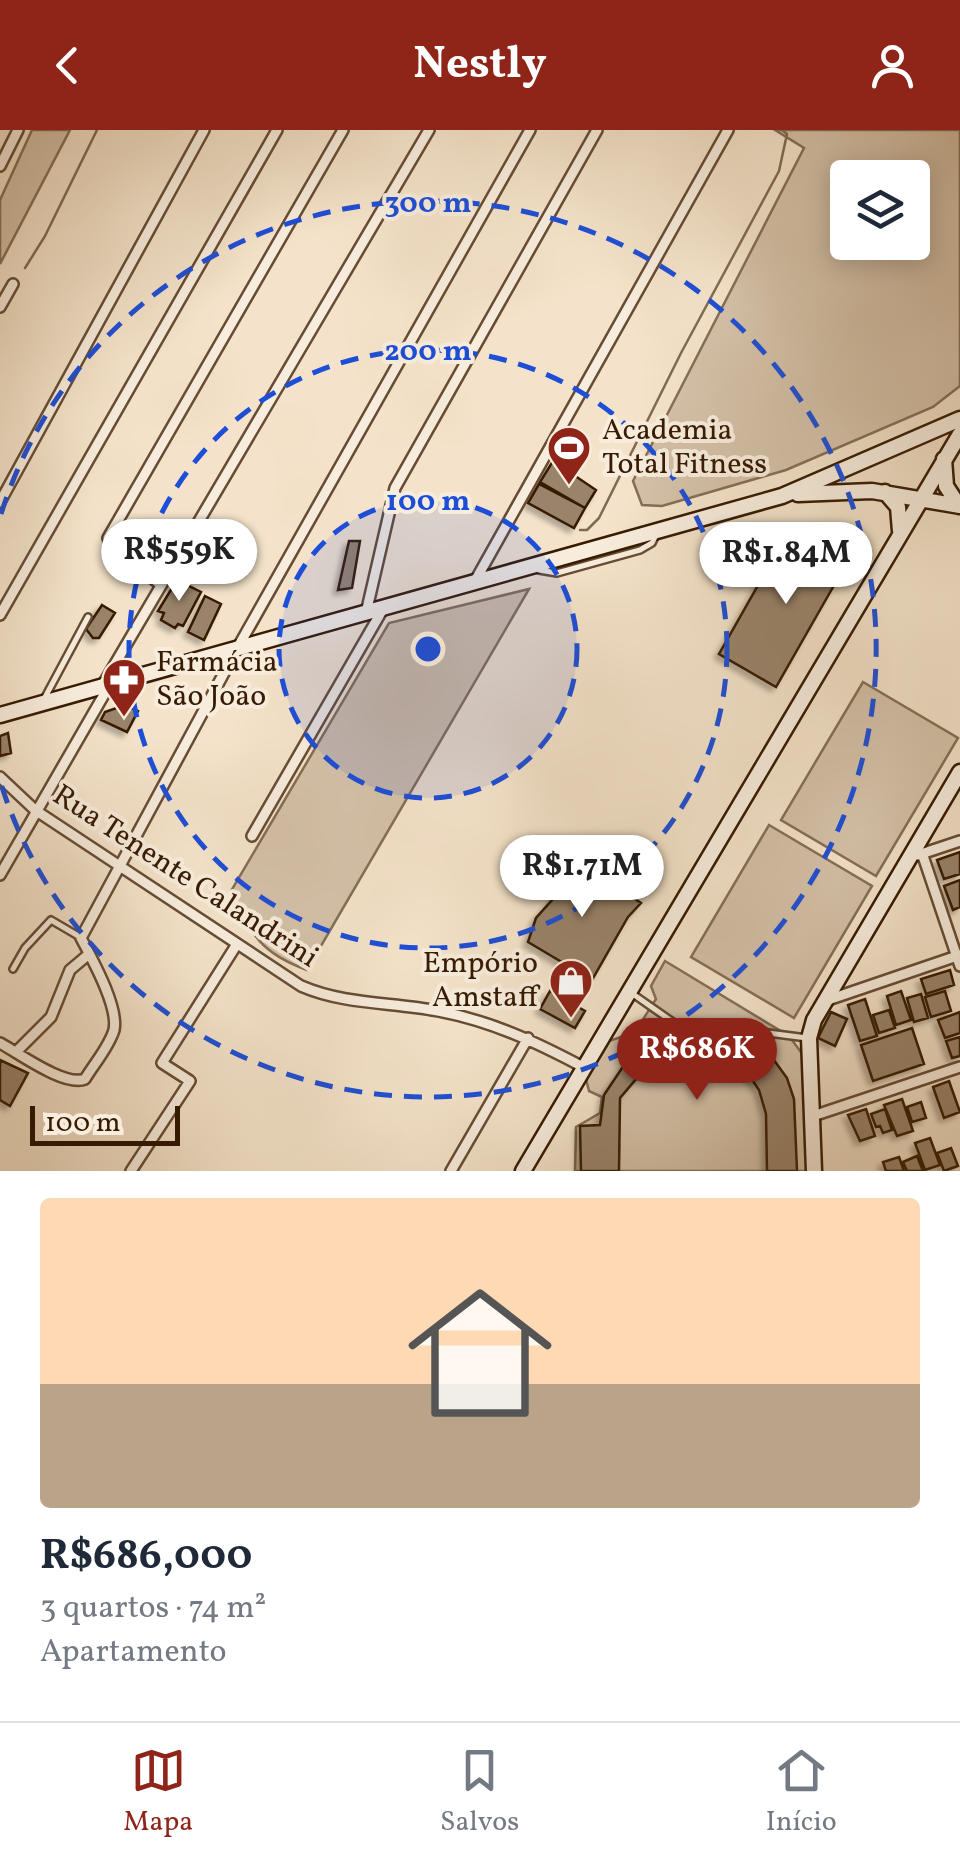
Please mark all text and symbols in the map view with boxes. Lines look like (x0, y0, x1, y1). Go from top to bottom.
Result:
text: Nestly (413, 34, 547, 97)
icon: back (40, 38, 95, 93)
icon: person (865, 38, 920, 93)
map controls (830, 160, 930, 260)
button: layers (830, 160, 930, 260)
text: 300 m (384, 183, 472, 225)
text: 200 m (384, 331, 472, 373)
place label: Academia Total Fitness (602, 410, 767, 486)
sports icon: Academia Total Fitness (546, 425, 592, 486)
text: 100 m (386, 481, 470, 523)
pin: R$559K (98, 519, 260, 604)
pin: R$1.84M (694, 522, 878, 607)
text: R$559K (123, 529, 235, 573)
text: R$1.84M (721, 532, 851, 576)
centre of rings (410, 631, 446, 667)
place label: Farmácia São João (156, 642, 278, 718)
pharmacy icon: Farmácia São João (101, 657, 147, 718)
street label: Rua Tenente Calandrini (44, 775, 326, 979)
pin: R$1.71M (490, 835, 674, 920)
text: R$1.71M (522, 845, 642, 889)
place label: Empório Amstaff (423, 943, 541, 1019)
shop icon: Empório Amstaff (548, 958, 594, 1019)
pin: R$686K (616, 1018, 778, 1103)
text: R$686K (639, 1028, 755, 1072)
scale bar (30, 1101, 180, 1146)
text: 100 m (45, 1104, 120, 1143)
icon: home (390, 1263, 570, 1443)
text: R$686,000 (40, 1528, 252, 1587)
text: 3 quartos · 74 m² (40, 1587, 266, 1631)
text: Apartamento (40, 1631, 227, 1675)
tab: Mapa (123, 1743, 193, 1842)
tab: Salvos (440, 1743, 519, 1842)
tab: Início (766, 1743, 837, 1842)

